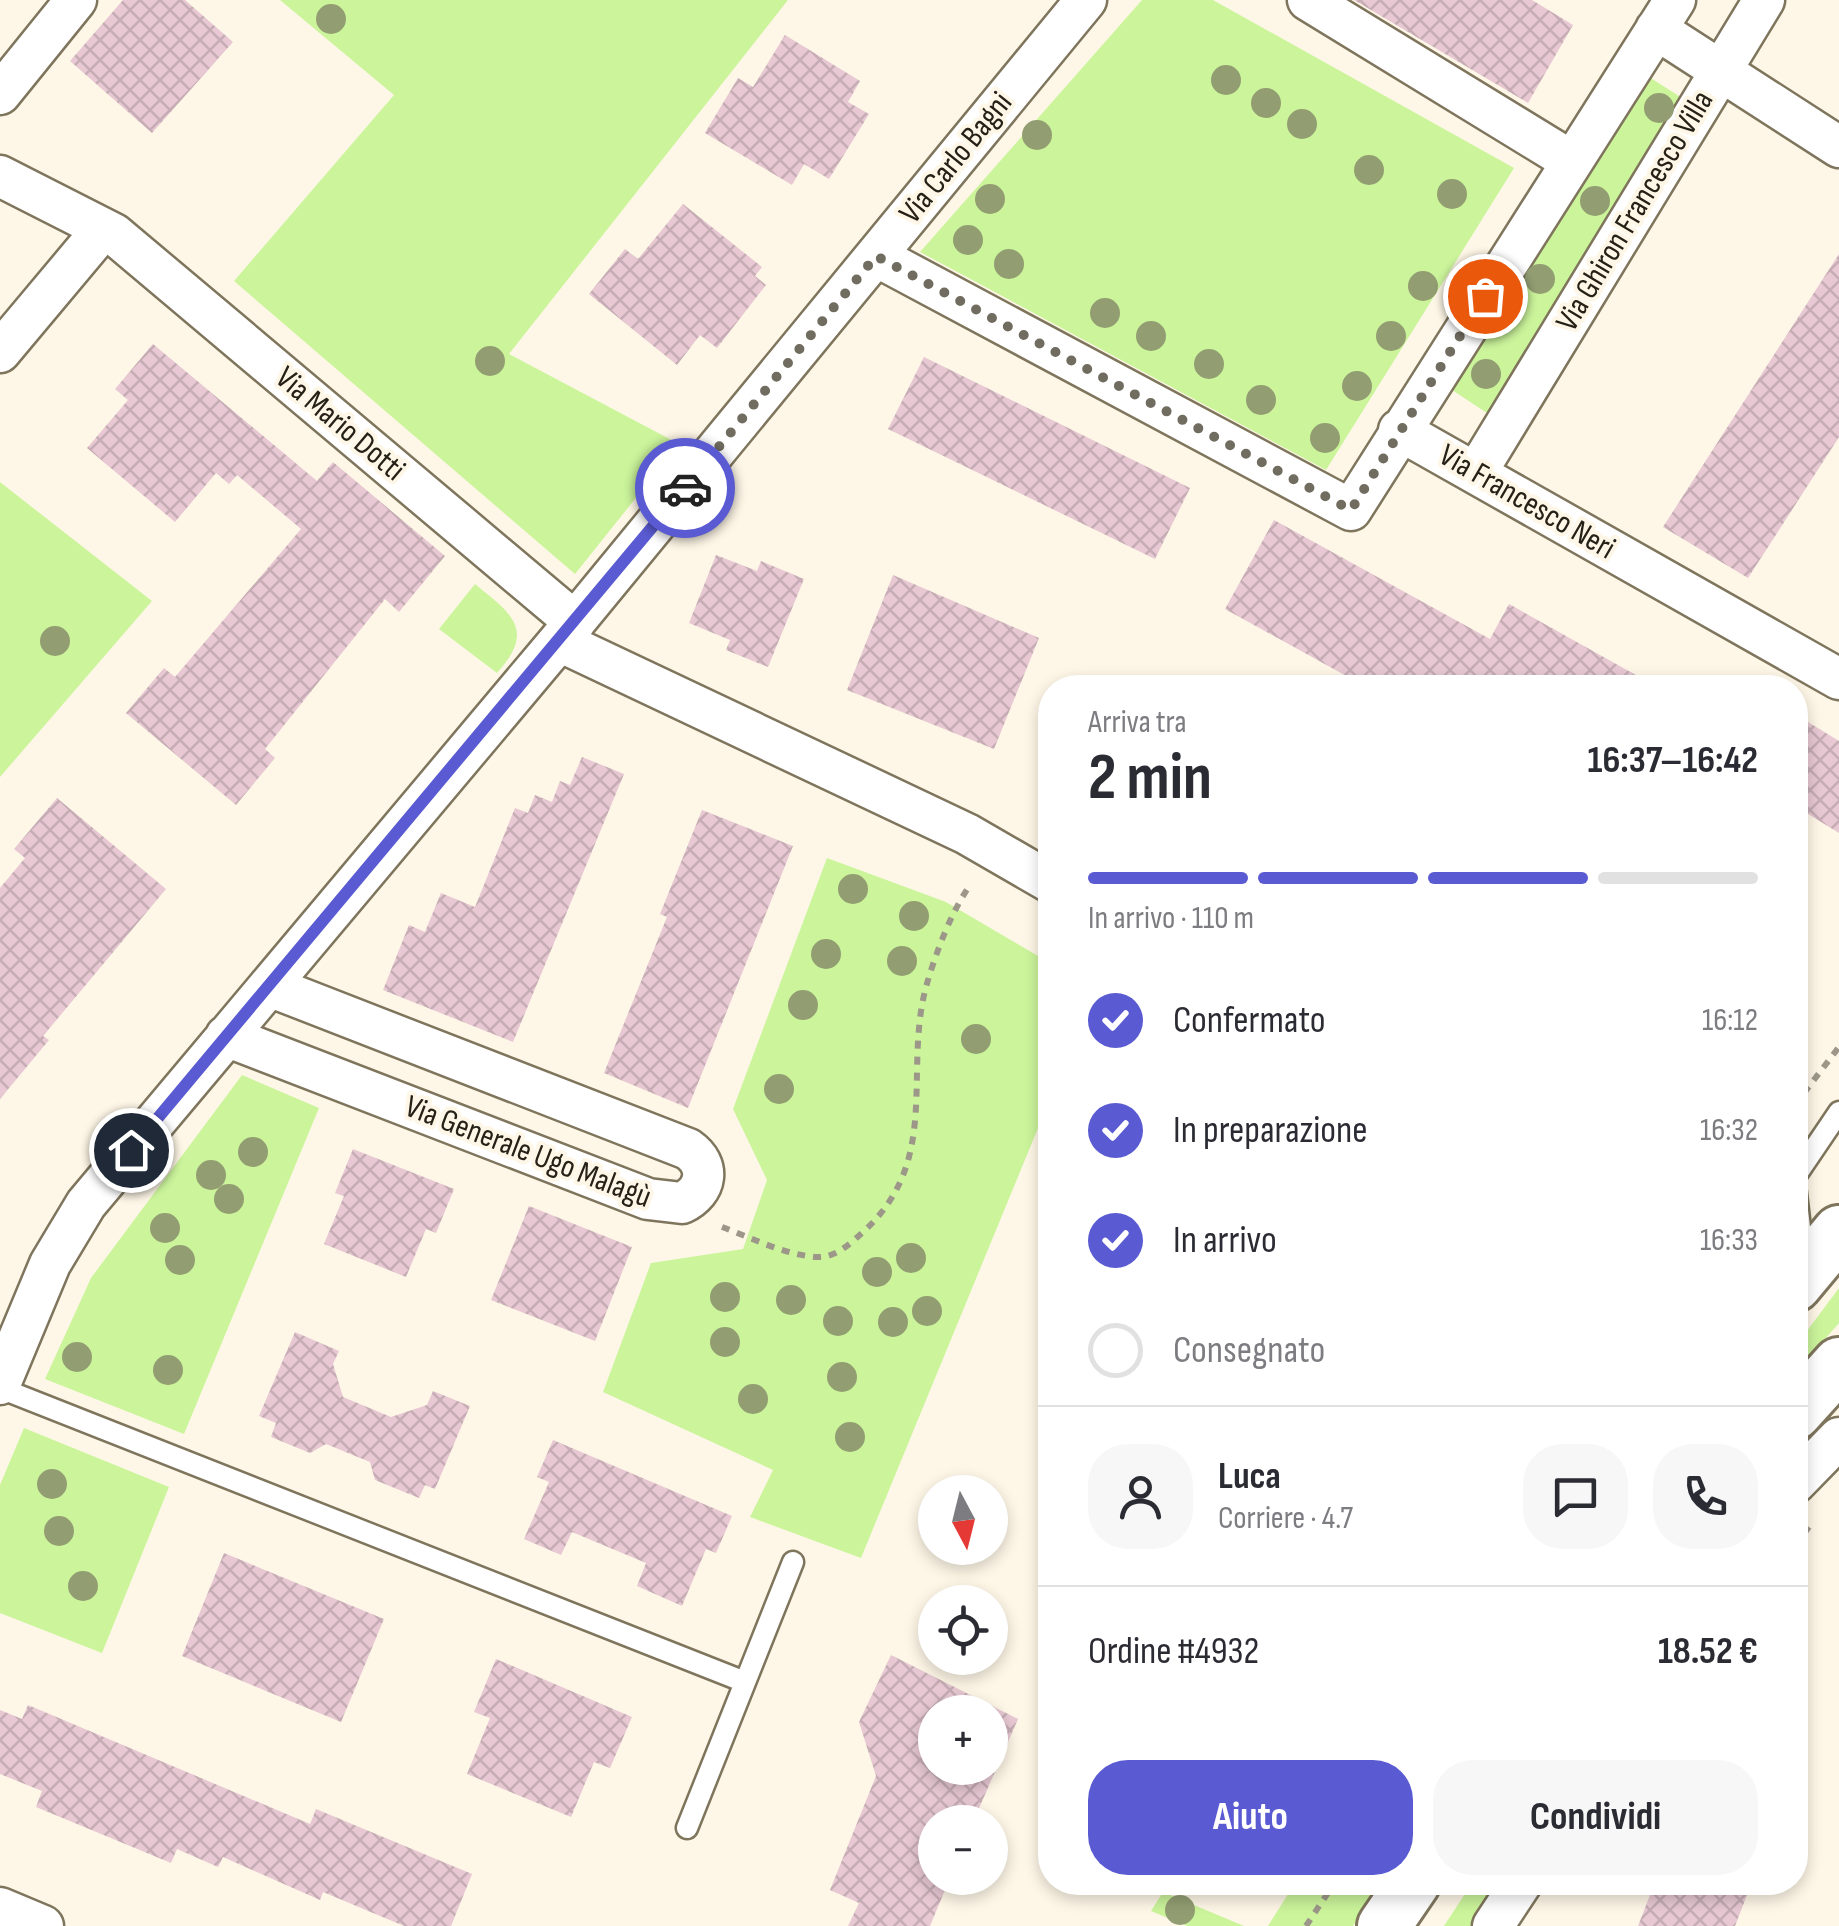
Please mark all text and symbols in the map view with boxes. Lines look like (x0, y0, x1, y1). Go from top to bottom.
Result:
street label: Via Carlo Bagni (891, 84, 1021, 232)
street label: Via Ghiron Francesco Villa (1548, 84, 1722, 338)
pin (1443, 254, 1528, 339)
icon: bag (1458, 269, 1513, 324)
street label: Via Mario Dotti (267, 359, 413, 489)
street label: Via Francesco Neri (1432, 436, 1622, 568)
courier (635, 438, 735, 538)
icon: car (658, 461, 713, 516)
text: Arriva tra (1088, 703, 1187, 742)
text: 16:37–16:42 (1588, 738, 1758, 783)
text: 2 min (1088, 740, 1212, 818)
text: In arrivo · 110 m (1088, 899, 1254, 938)
icon: check (1088, 993, 1143, 1048)
text: Confermato (1173, 998, 1326, 1043)
text: 16:12 (1702, 1001, 1758, 1040)
street label: Via Generale Ugo Malagù (399, 1087, 657, 1217)
icon: check (1088, 1103, 1143, 1158)
pin (89, 1108, 174, 1193)
text: In preparazione (1173, 1108, 1368, 1153)
text: 16:32 (1700, 1111, 1758, 1150)
icon: home (104, 1123, 159, 1178)
icon: check (1088, 1213, 1143, 1268)
text: In arrivo (1173, 1218, 1277, 1263)
text: 16:33 (1700, 1221, 1758, 1260)
text: Consegnato (1173, 1328, 1325, 1373)
button: person (1088, 1444, 1193, 1549)
button: chat (1523, 1444, 1628, 1549)
button: phone (1653, 1444, 1758, 1549)
text: Luca (1218, 1454, 1281, 1499)
north arrow (918, 1475, 1008, 1565)
map controls (918, 1475, 1008, 1895)
text: Corriere · 4.7 (1218, 1499, 1353, 1538)
button: locate (918, 1585, 1008, 1675)
text: Ordine #4932 (1088, 1629, 1259, 1674)
text: 18.52 € (1658, 1629, 1758, 1674)
button: + (918, 1695, 1008, 1785)
button: Aiuto (1088, 1760, 1413, 1875)
button: Condividi (1433, 1760, 1758, 1875)
button: − (918, 1805, 1008, 1895)

